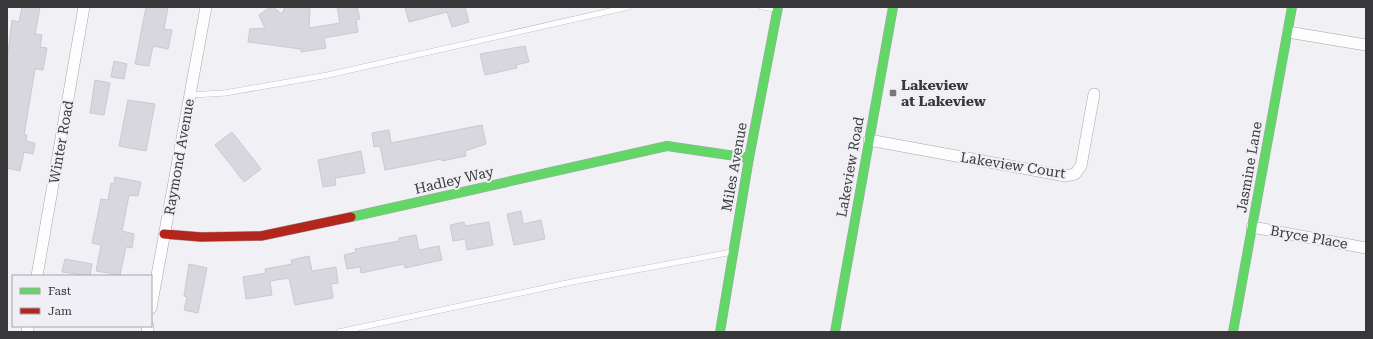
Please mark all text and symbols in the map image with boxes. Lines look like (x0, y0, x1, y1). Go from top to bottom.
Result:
place label: Lakeview at Lakeview (901, 77, 986, 109)
marker: Lakeview at Lakeview (888, 88, 898, 98)
street label: Raymond Avenue (161, 97, 197, 217)
street label: Winter Road (46, 99, 76, 185)
street label: Lakeview Road (833, 115, 867, 219)
street label: Jasmine Lane (1233, 120, 1265, 214)
street label: Miles Avenue (718, 121, 750, 213)
street label: Lakeview Court (959, 149, 1067, 181)
street label: Hadley Way (413, 163, 496, 197)
street label: Bryce Place (1269, 222, 1349, 252)
legend (12, 275, 152, 327)
text: Fast (48, 284, 72, 298)
text: Jam (48, 304, 72, 318)

